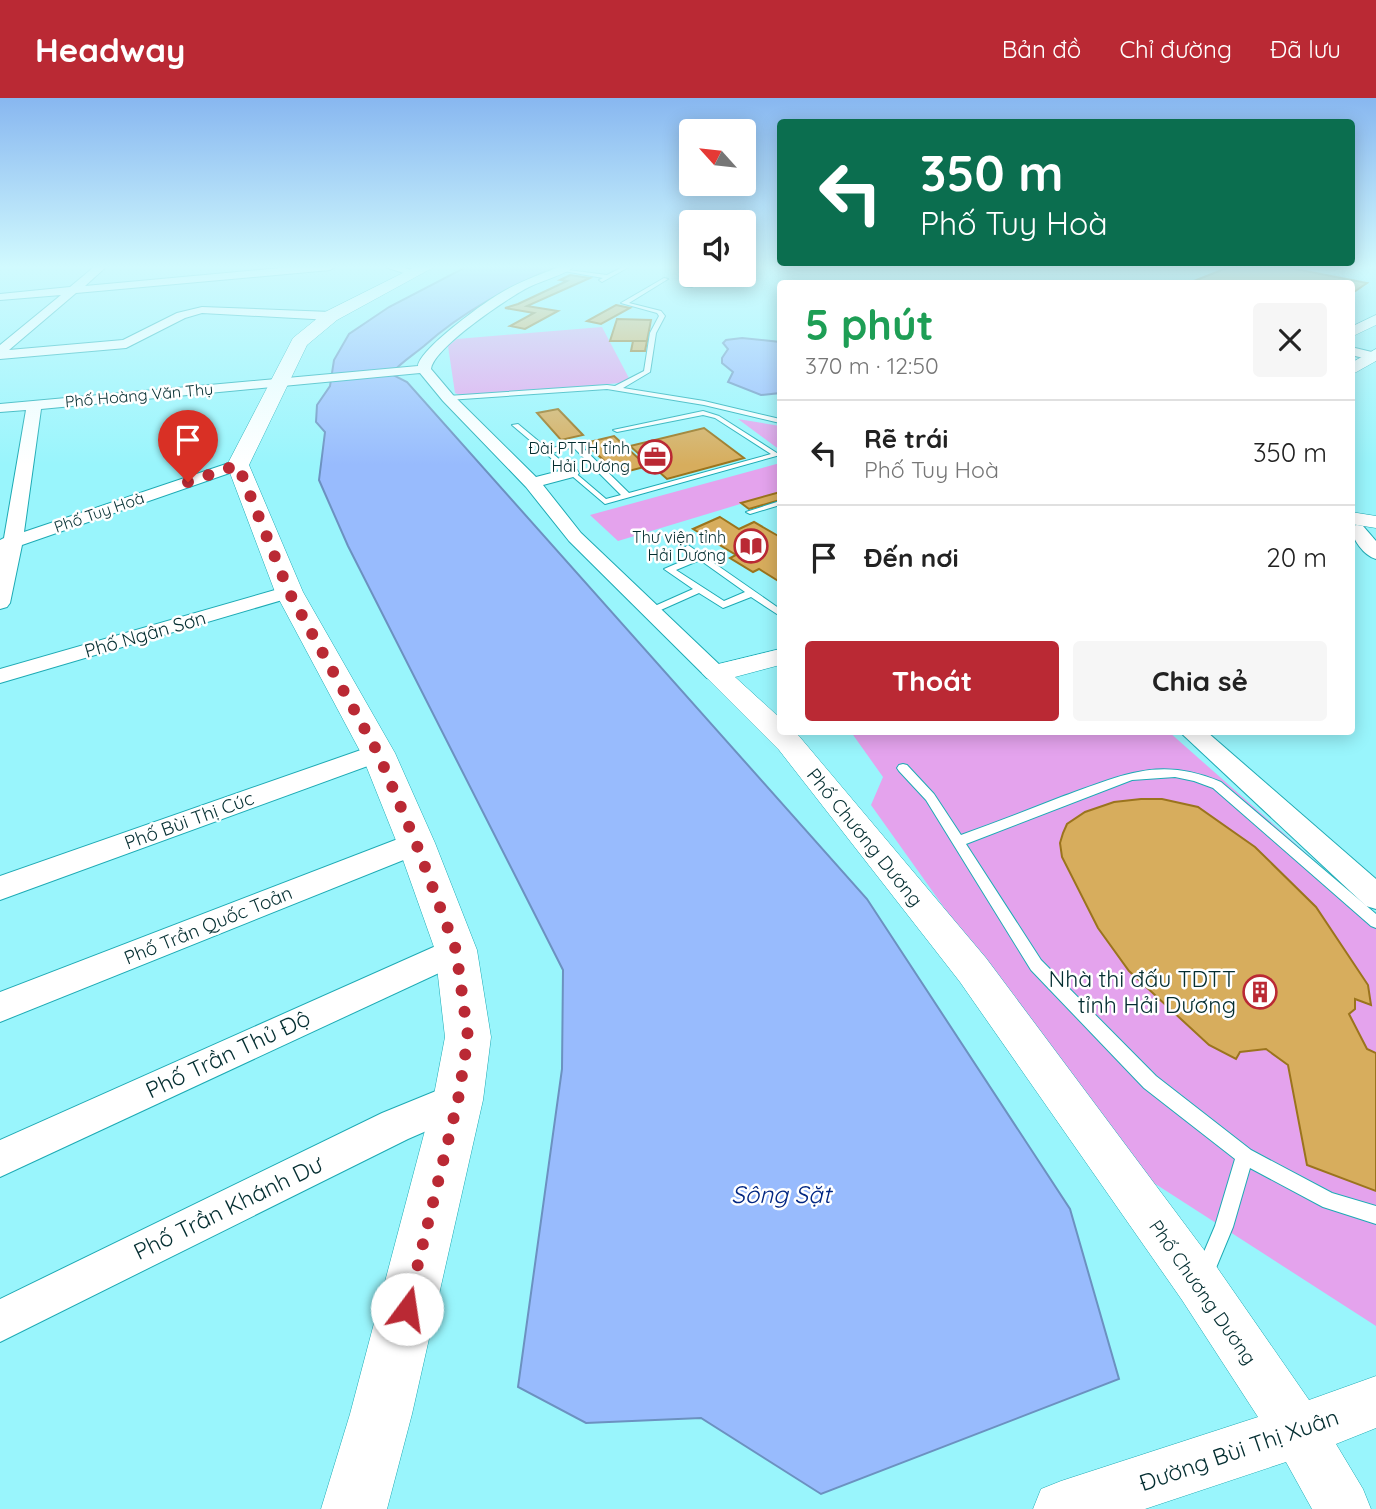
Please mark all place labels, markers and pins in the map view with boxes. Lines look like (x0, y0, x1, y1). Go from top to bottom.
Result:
pin (158, 410, 218, 482)
place label: Đài PTTH tỉnh Hải Dương (529, 438, 630, 476)
office icon: Đài PTTH tỉnh Hải Dương (636, 438, 674, 476)
place label: Thư viện tỉnh Hải Dương (632, 527, 726, 565)
library icon: Thư viện tỉnh Hải Dương (732, 527, 770, 565)
place label: Nhà thi đấu TDTT tỉnh Hải Dương (1048, 964, 1236, 1019)
building icon: Nhà thi đấu TDTT tỉnh Hải Dương (1241, 973, 1279, 1011)

